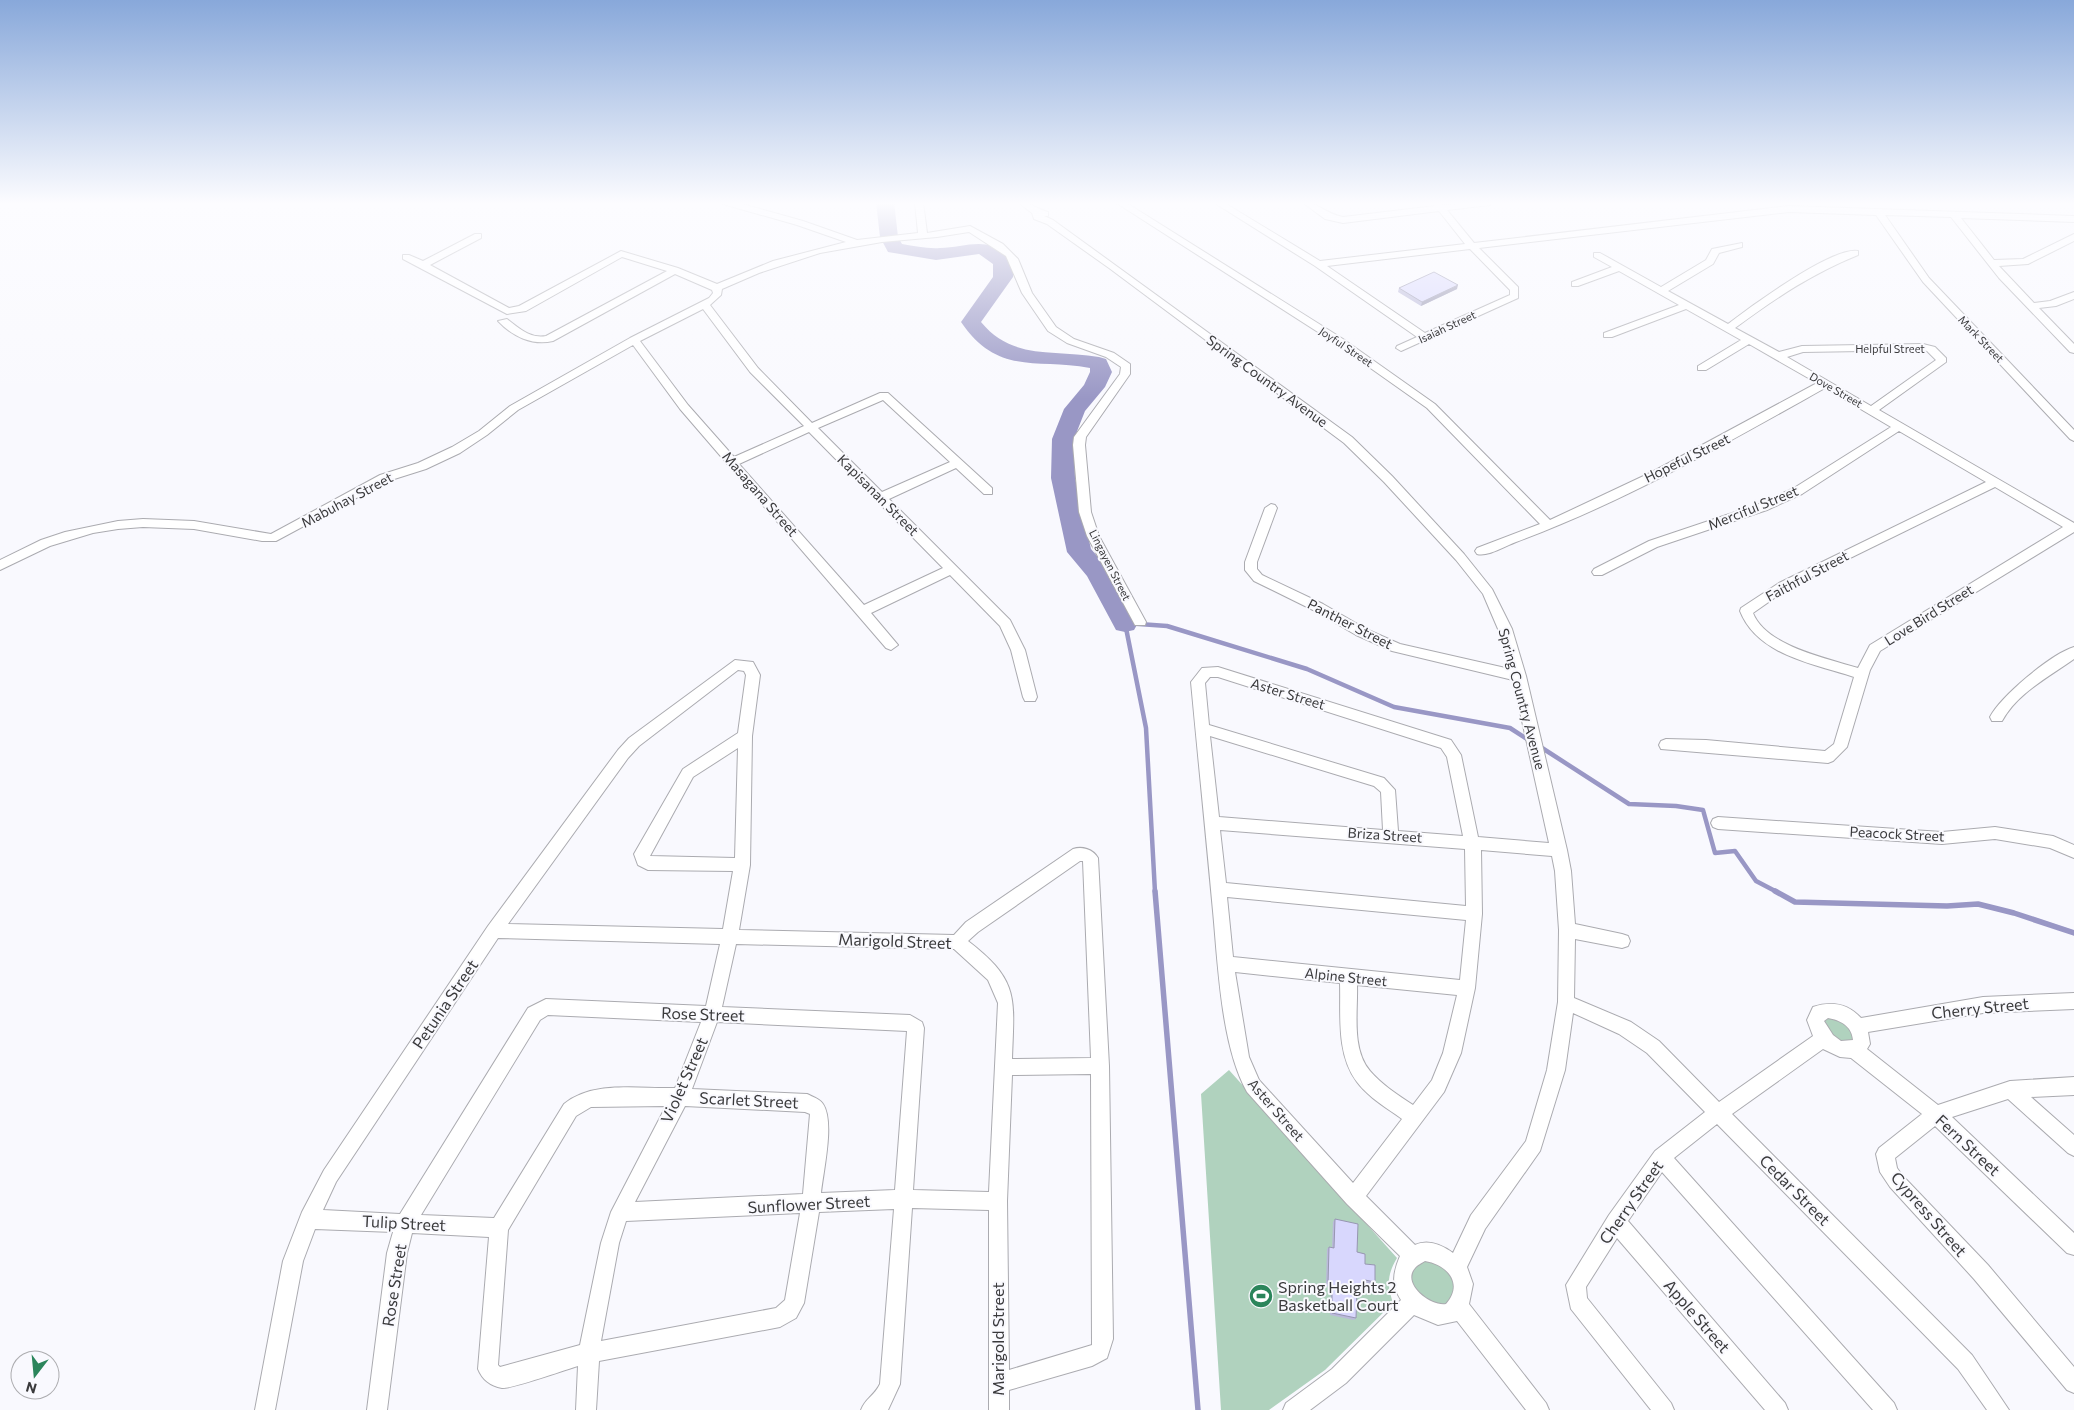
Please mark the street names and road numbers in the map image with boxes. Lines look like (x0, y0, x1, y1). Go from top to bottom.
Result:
street label: Isaiah Street (1416, 307, 1478, 346)
street label: Mark Street (1956, 313, 2007, 365)
street label: Joyful Street (1316, 324, 1376, 370)
street label: Spring Country Avenue (1203, 331, 1331, 430)
street label: Helpful Street (1855, 342, 1925, 355)
street label: Dove Street (1807, 369, 1865, 410)
street label: Hopeful Street (1641, 429, 1733, 486)
street label: Masagana Street (719, 448, 802, 540)
street label: Kapisanan Street (834, 450, 923, 539)
street label: Mabuhay Street (298, 468, 396, 531)
street label: Merciful Street (1705, 482, 1801, 533)
street label: Lingayen Street (1087, 527, 1134, 603)
street label: Faithful Street (1762, 546, 1851, 605)
street label: Love Bird Street (1881, 580, 1976, 649)
street label: Panther Street (1305, 595, 1396, 652)
street label: Spring Country Avenue (1495, 626, 1550, 771)
street label: Aster Street (1249, 674, 1328, 713)
street label: Briza Street (1347, 823, 1423, 846)
street label: Peacock Street (1849, 823, 1945, 844)
street label: Marigold Street (838, 929, 953, 952)
street label: Petunia Street (408, 955, 482, 1052)
street label: Alpine Street (1304, 964, 1388, 989)
street label: Cherry Street (1930, 993, 2030, 1022)
street label: Rose Street (661, 1003, 746, 1024)
street label: Violet Street (656, 1034, 711, 1126)
street label: Aster Street (1245, 1075, 1308, 1144)
street label: Scarlet Street (699, 1087, 800, 1112)
street label: Fern Street (1932, 1110, 2005, 1180)
street label: Cedar Street (1756, 1151, 1835, 1229)
street label: Cherry Street (1595, 1156, 1667, 1247)
street label: Cypress Street (1888, 1168, 1972, 1260)
street label: Sunflower Street (747, 1191, 871, 1216)
street label: Tulip Street (362, 1211, 447, 1234)
street label: Rose Street (378, 1242, 409, 1328)
street label: Apple Street (1660, 1275, 1735, 1356)
street label: Marigold Street (988, 1282, 1007, 1396)

